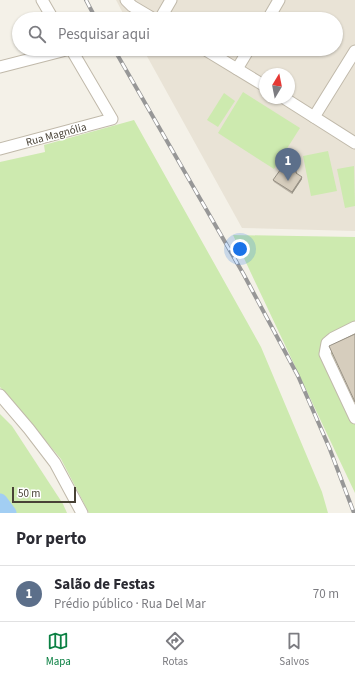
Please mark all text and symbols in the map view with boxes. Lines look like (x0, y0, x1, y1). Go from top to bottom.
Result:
search box (12, 12, 343, 56)
icon: search (26, 23, 48, 45)
text: Pesquisar aqui (58, 24, 150, 45)
north arrow (259, 68, 295, 104)
street label: Rua Magnólia (24, 119, 88, 150)
pin: 1 (275, 148, 301, 181)
your location (230, 239, 250, 259)
scale bar (12, 485, 76, 504)
text: 50 m (18, 486, 40, 501)
text: Por perto (16, 527, 86, 551)
text: Salão de Festas (54, 574, 155, 595)
text: 1 (26, 585, 32, 603)
text: 70 m (313, 585, 339, 603)
text: Prédio público · Rua Del Mar (54, 595, 206, 613)
tab: Mapa (46, 630, 71, 669)
tab: Rotas (162, 630, 188, 669)
tab: Salvos (279, 630, 309, 669)

